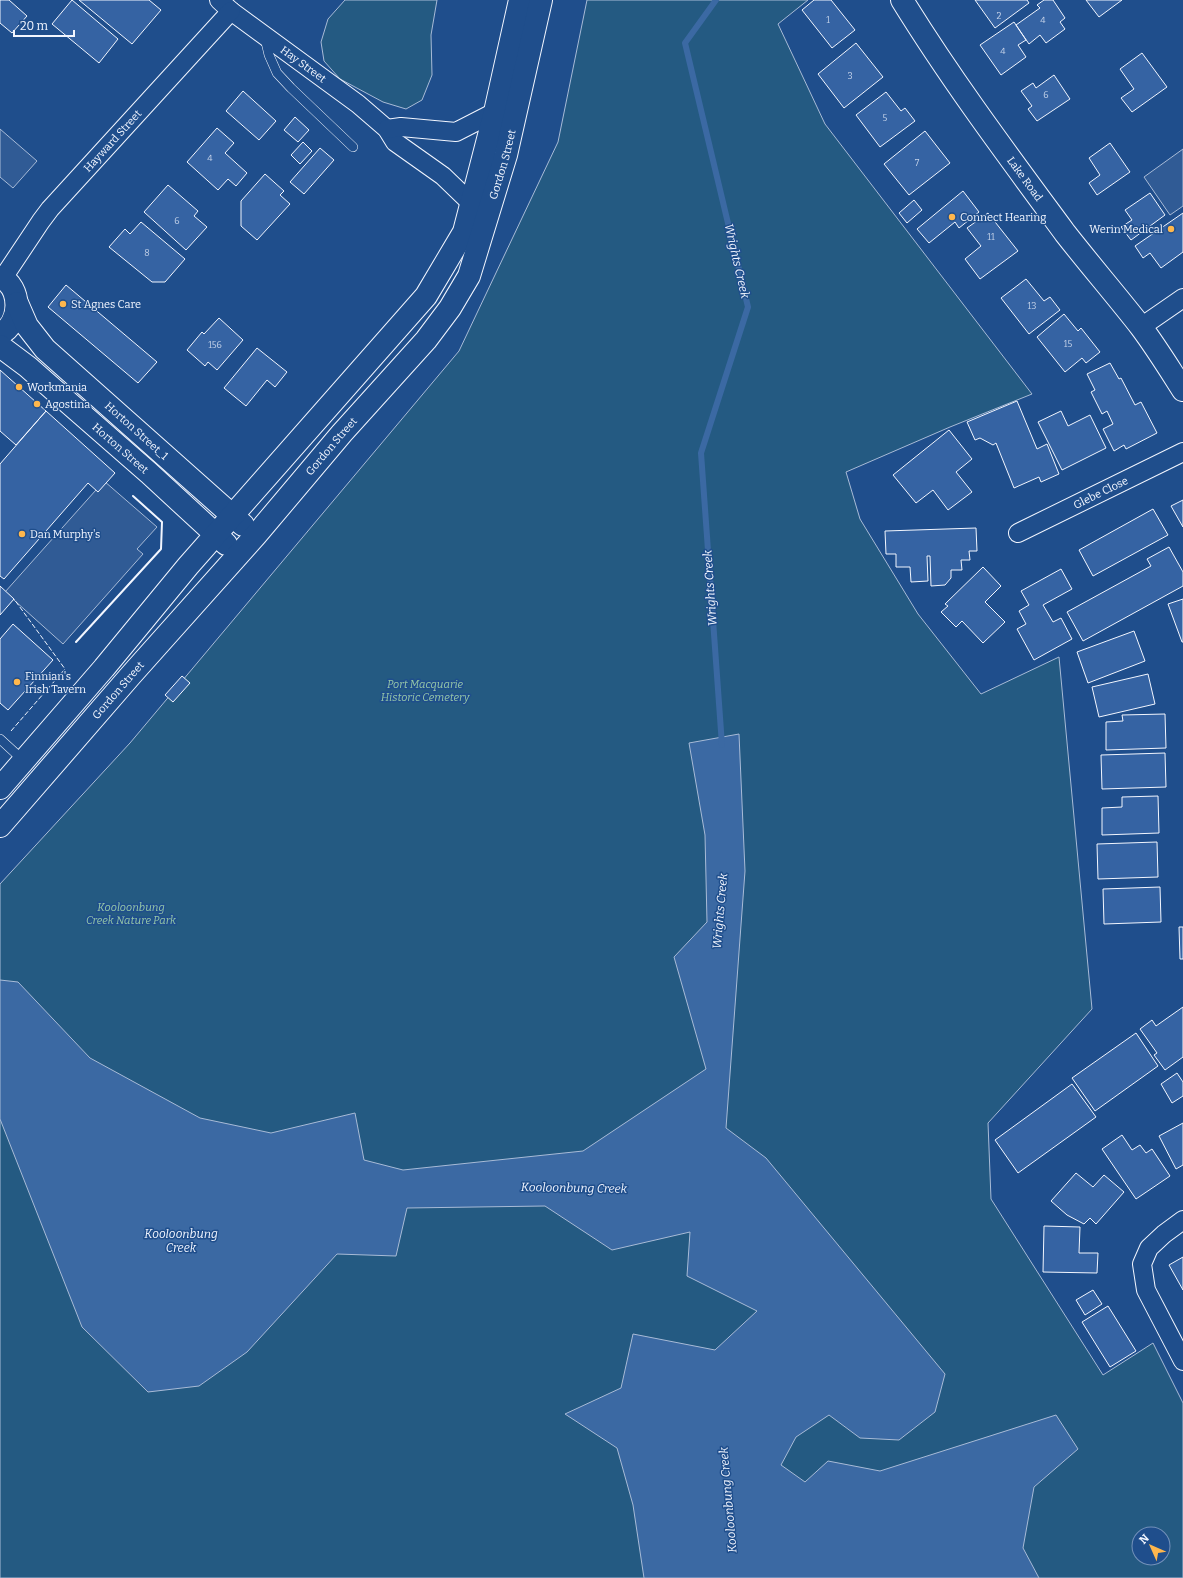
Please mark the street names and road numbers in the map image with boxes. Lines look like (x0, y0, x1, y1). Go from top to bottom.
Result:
street label: Hay Street (278, 43, 329, 85)
street label: Hayward Street (81, 107, 144, 174)
street label: Gordon Street (486, 128, 518, 201)
street label: Lake Road (1004, 154, 1046, 204)
street label: Horton Street_1 (102, 399, 172, 461)
street label: Gordon Street (303, 414, 360, 478)
street label: Horton Street (90, 420, 152, 476)
street label: Glebe Close (1071, 474, 1130, 511)
street label: Gordon Street (89, 659, 147, 722)

